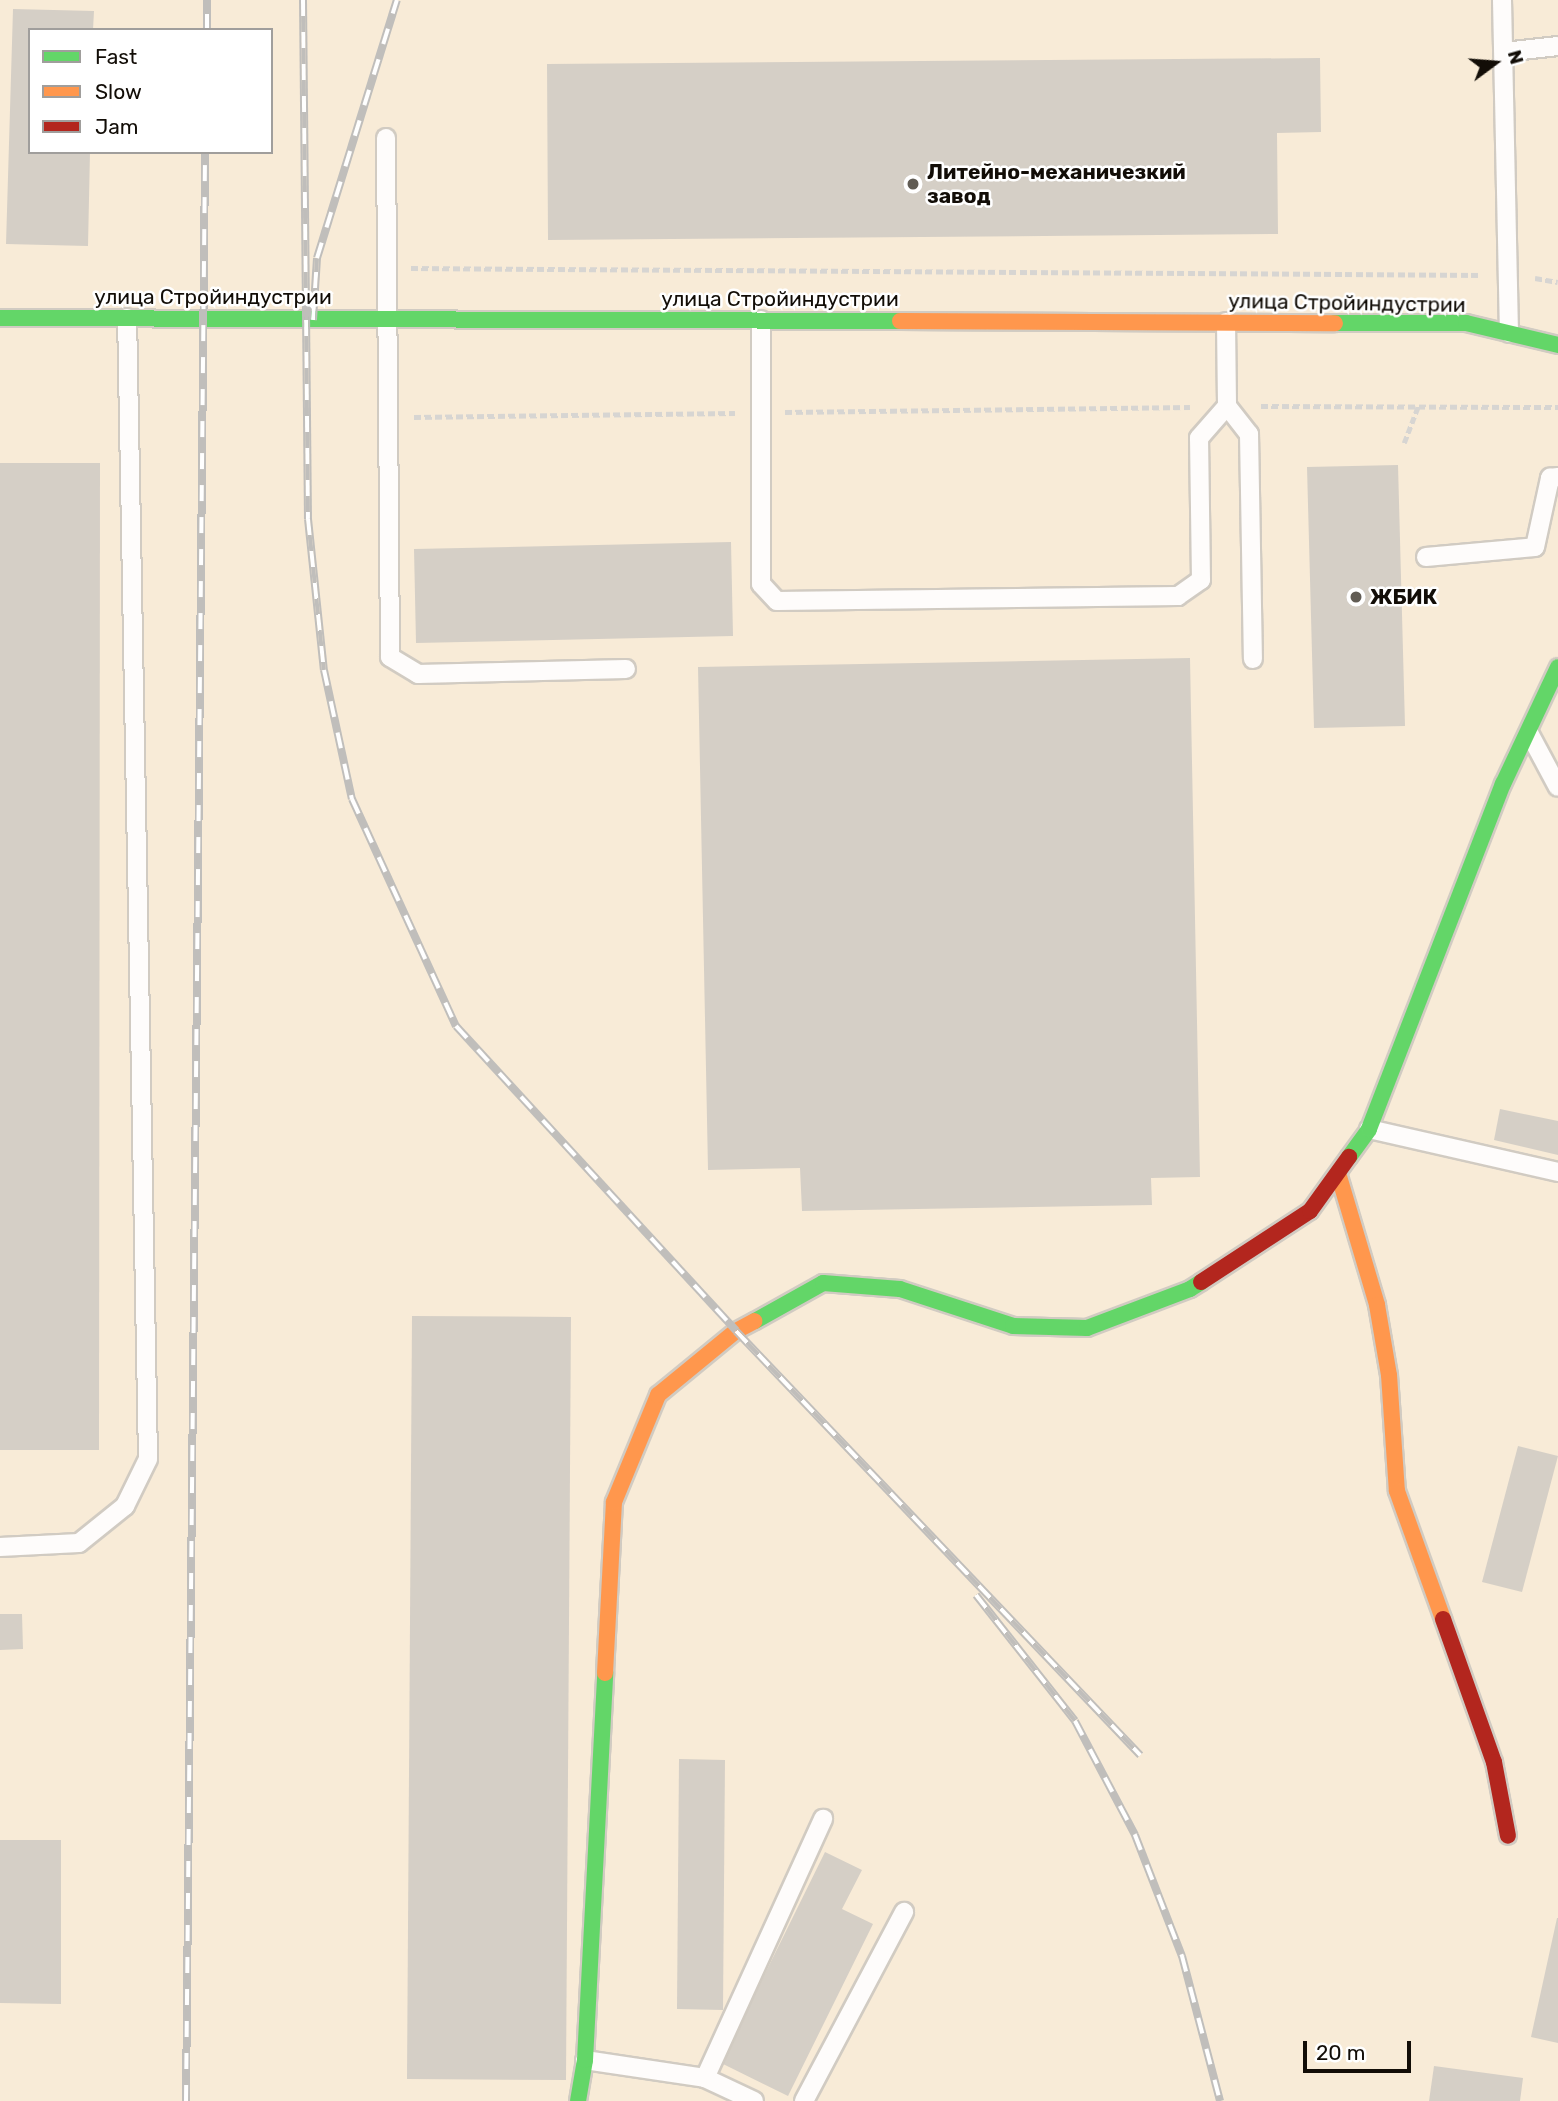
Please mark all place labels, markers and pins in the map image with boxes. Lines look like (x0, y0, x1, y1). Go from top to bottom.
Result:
place label: Литейно-механичезкий завод (927, 159, 1186, 209)
marker: Литейно-механичезкий завод (905, 176, 921, 192)
place label: ЖБИК (1370, 584, 1437, 610)
marker: ЖБИК (1348, 589, 1364, 605)

